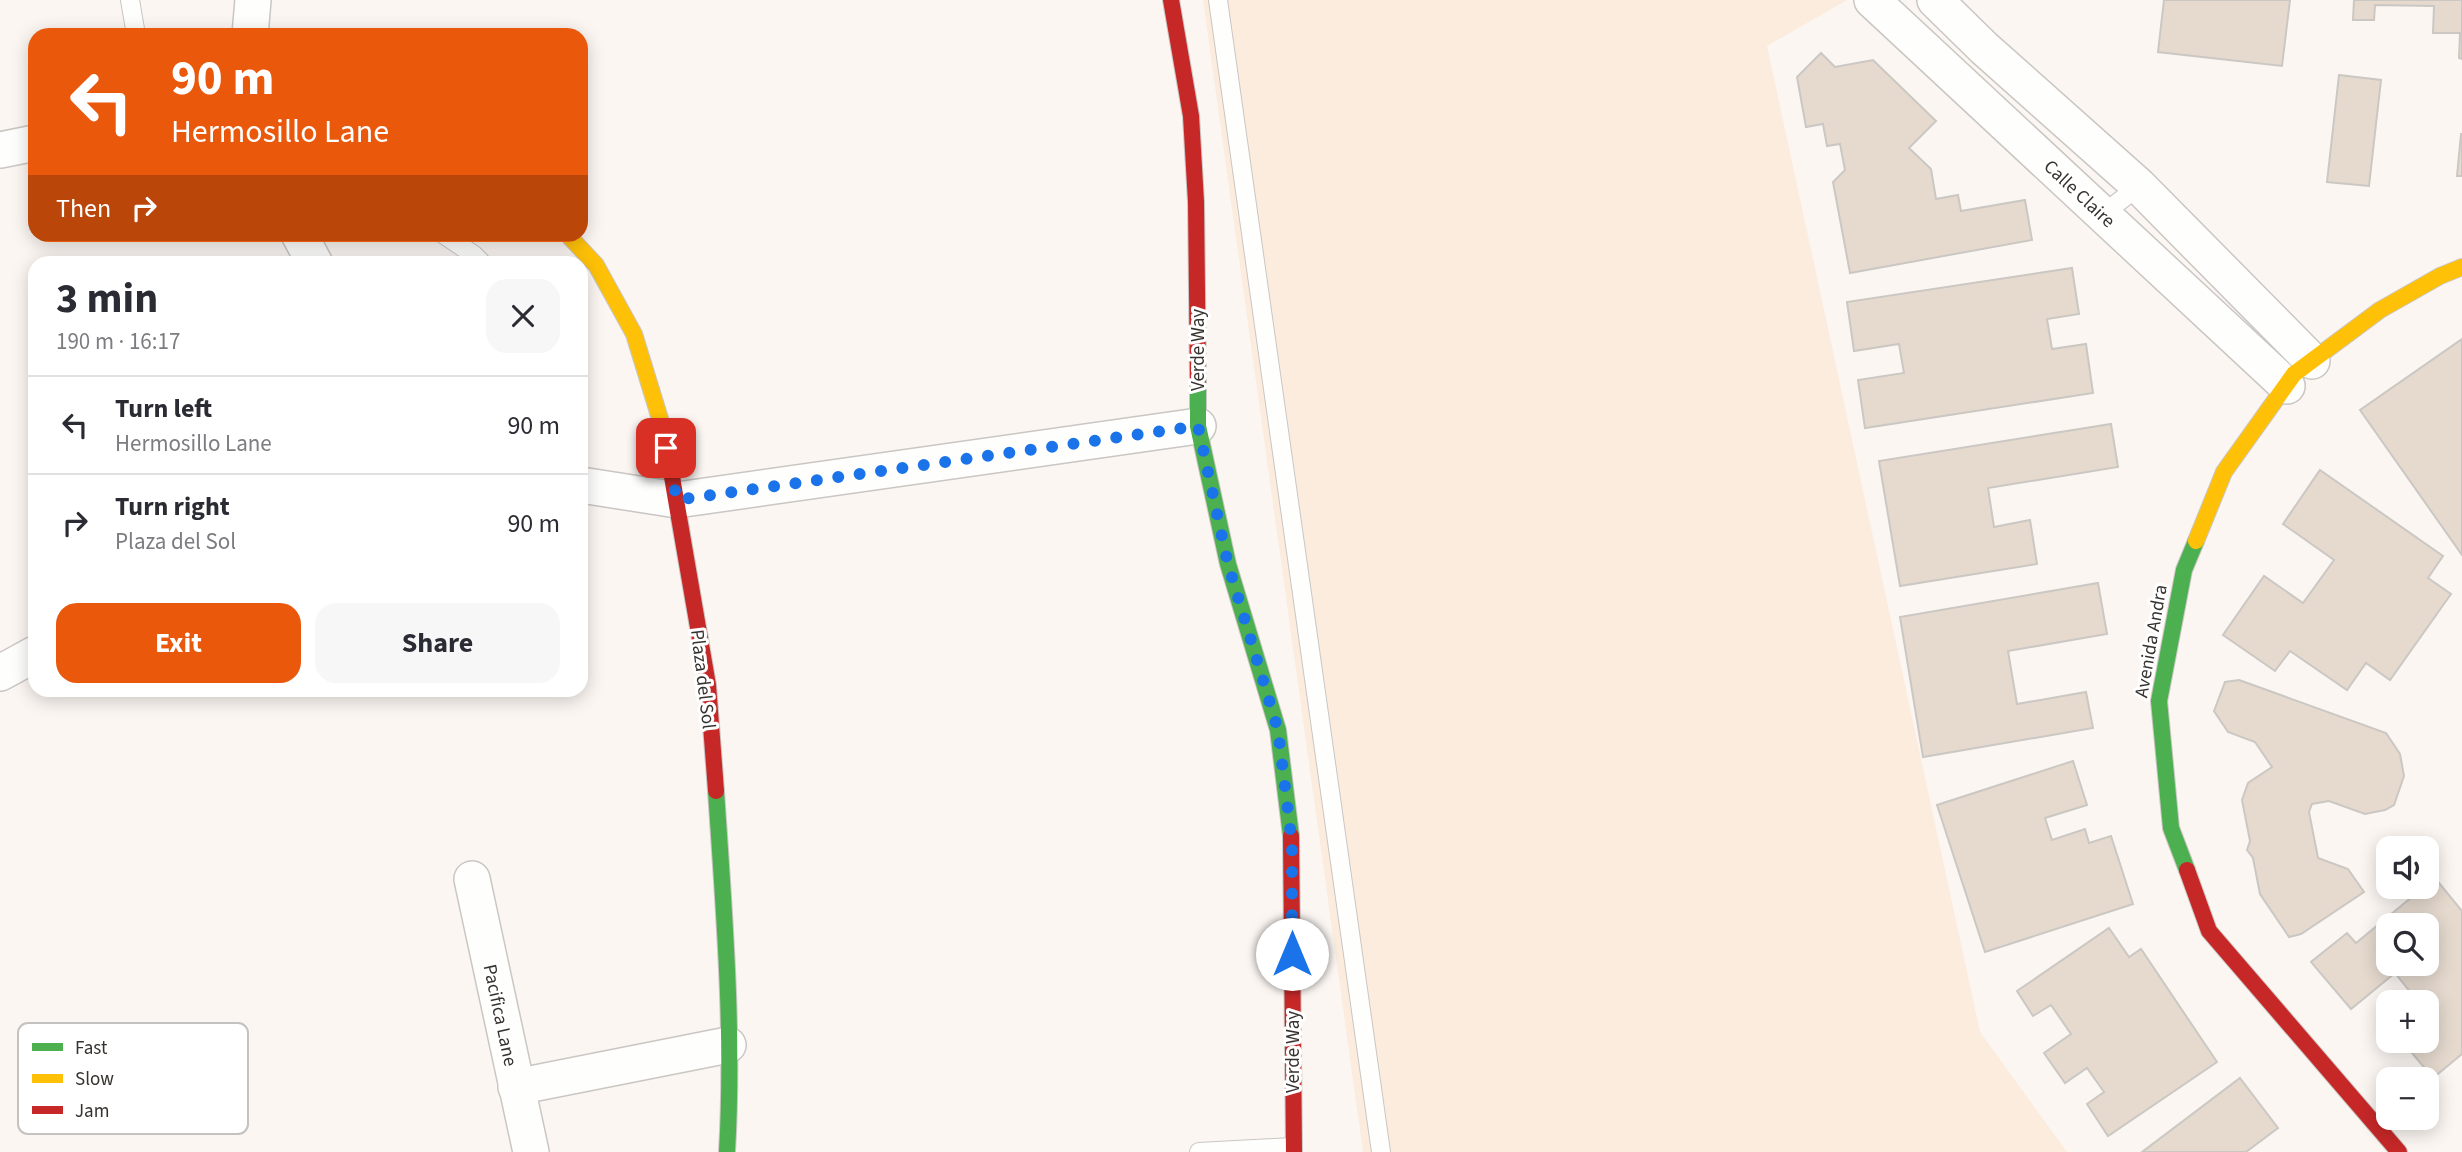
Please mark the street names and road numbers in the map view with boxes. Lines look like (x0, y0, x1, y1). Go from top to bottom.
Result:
street label: Calle Claire (2037, 154, 2121, 234)
street label: Verde Way (1185, 309, 1212, 391)
street label: Avenida Andra (2128, 583, 2175, 700)
street label: Plaza del Sol (683, 628, 722, 731)
street label: Pacifica Lane (476, 962, 524, 1069)
street label: Verde Way (1280, 1011, 1307, 1093)

